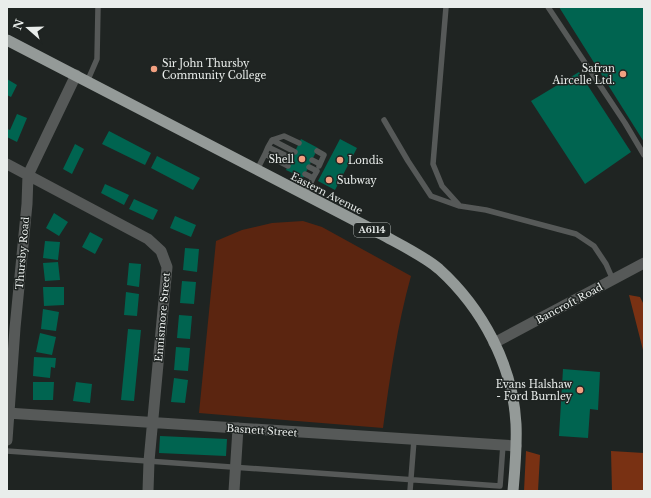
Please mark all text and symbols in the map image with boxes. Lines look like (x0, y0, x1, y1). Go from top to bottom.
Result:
north arrow (8, 8, 48, 48)
text: N (10, 17, 27, 32)
place label: Sir John Thursby Community College (162, 57, 266, 82)
place label: Safran Aircelle Ltd. (552, 62, 615, 87)
marker: Sir John Thursby Community College (149, 64, 159, 74)
marker: Safran Aircelle Ltd. (618, 69, 628, 79)
place label: Shell (268, 153, 294, 166)
marker: Shell (297, 154, 307, 164)
place label: Londis (348, 154, 384, 167)
marker: Londis (335, 155, 345, 165)
street label: Eastern Avenue (289, 170, 365, 217)
place label: Subway (337, 174, 377, 187)
marker: Subway (324, 175, 334, 185)
street label: Thursby Road (13, 216, 32, 290)
road number: A6114 (354, 223, 390, 237)
street label: Ennismore Street (152, 272, 173, 362)
street label: Bancroft Road (533, 280, 605, 327)
place label: Evans Halshaw - Ford Burnley (496, 378, 573, 403)
marker: Evans Halshaw - Ford Burnley (575, 385, 585, 395)
street label: Basnett Street (226, 422, 298, 439)

